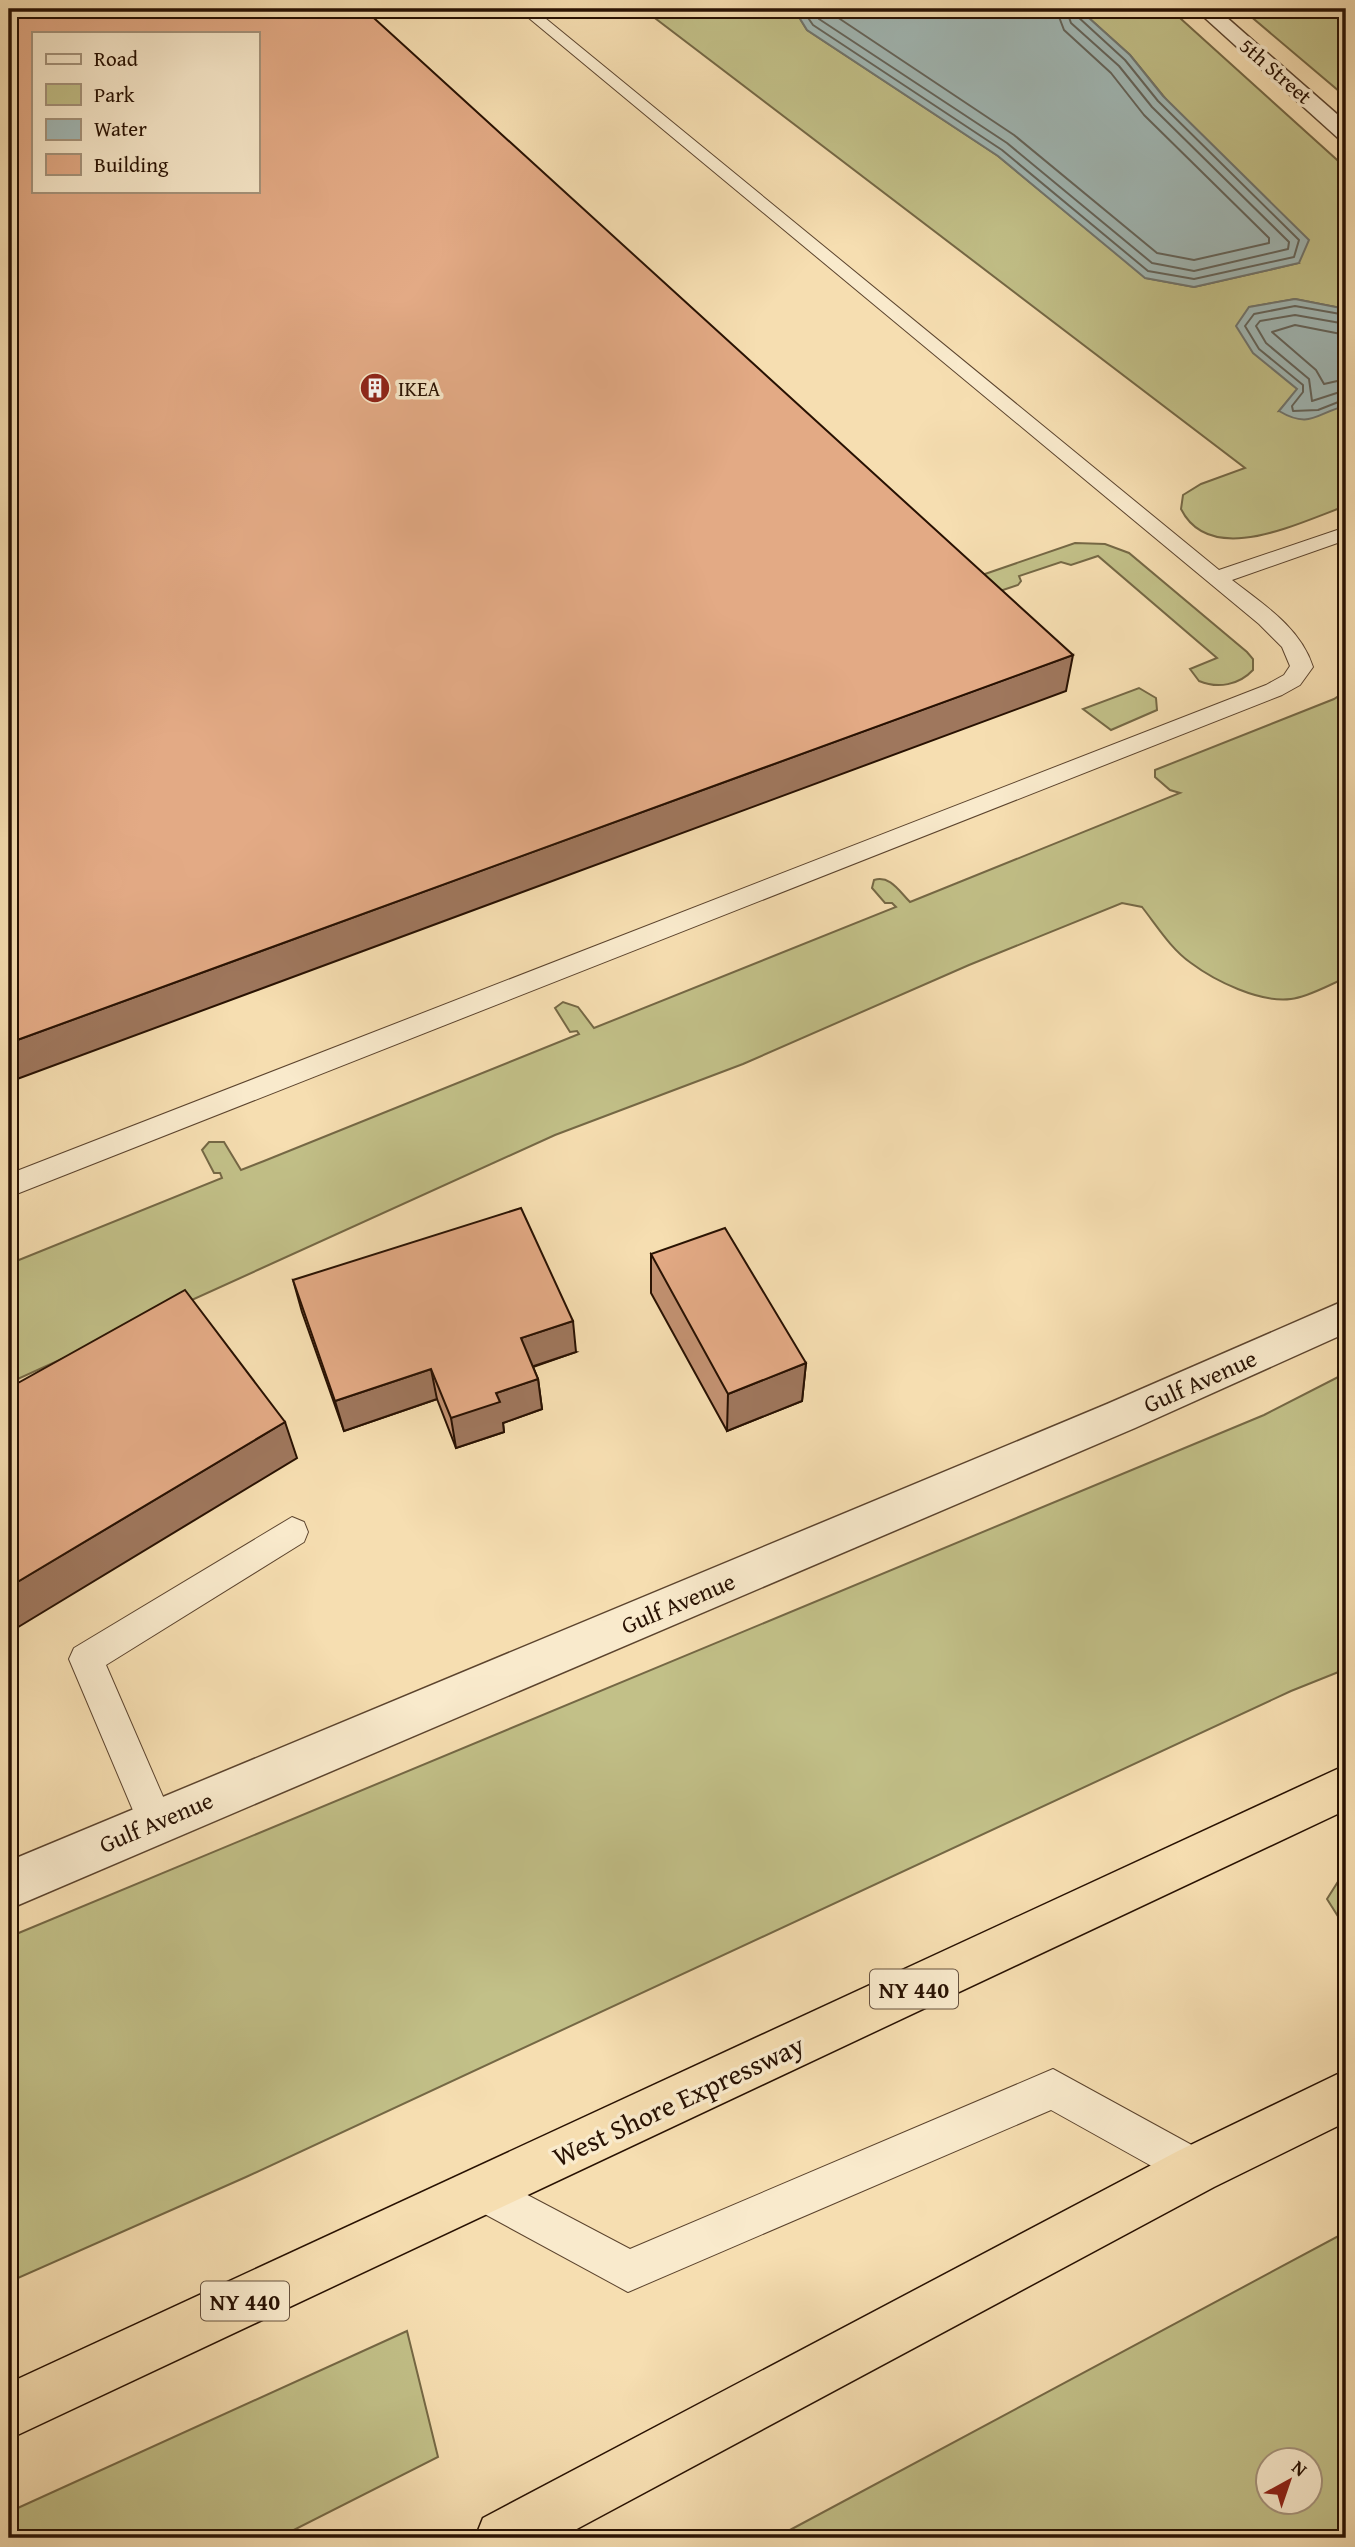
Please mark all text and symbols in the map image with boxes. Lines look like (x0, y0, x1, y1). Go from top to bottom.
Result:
street label: 5th Street (1233, 31, 1319, 112)
legend (32, 32, 259, 192)
text: Road (94, 43, 139, 74)
text: Park (94, 79, 135, 110)
text: Water (94, 113, 147, 144)
text: Building (94, 149, 169, 180)
building icon: IKEA (358, 371, 392, 405)
place label: IKEA (398, 373, 441, 404)
street label: Gulf Avenue (1138, 1340, 1262, 1422)
street label: Gulf Avenue (616, 1563, 740, 1643)
street label: Gulf Avenue (94, 1782, 218, 1862)
road number: NY 440 (870, 1970, 958, 2008)
street label: West Shore Expressway (545, 2024, 811, 2176)
road number: NY 440 (201, 2282, 289, 2320)
north arrow (1254, 2446, 1324, 2516)
text: N (1286, 2453, 1314, 2483)

